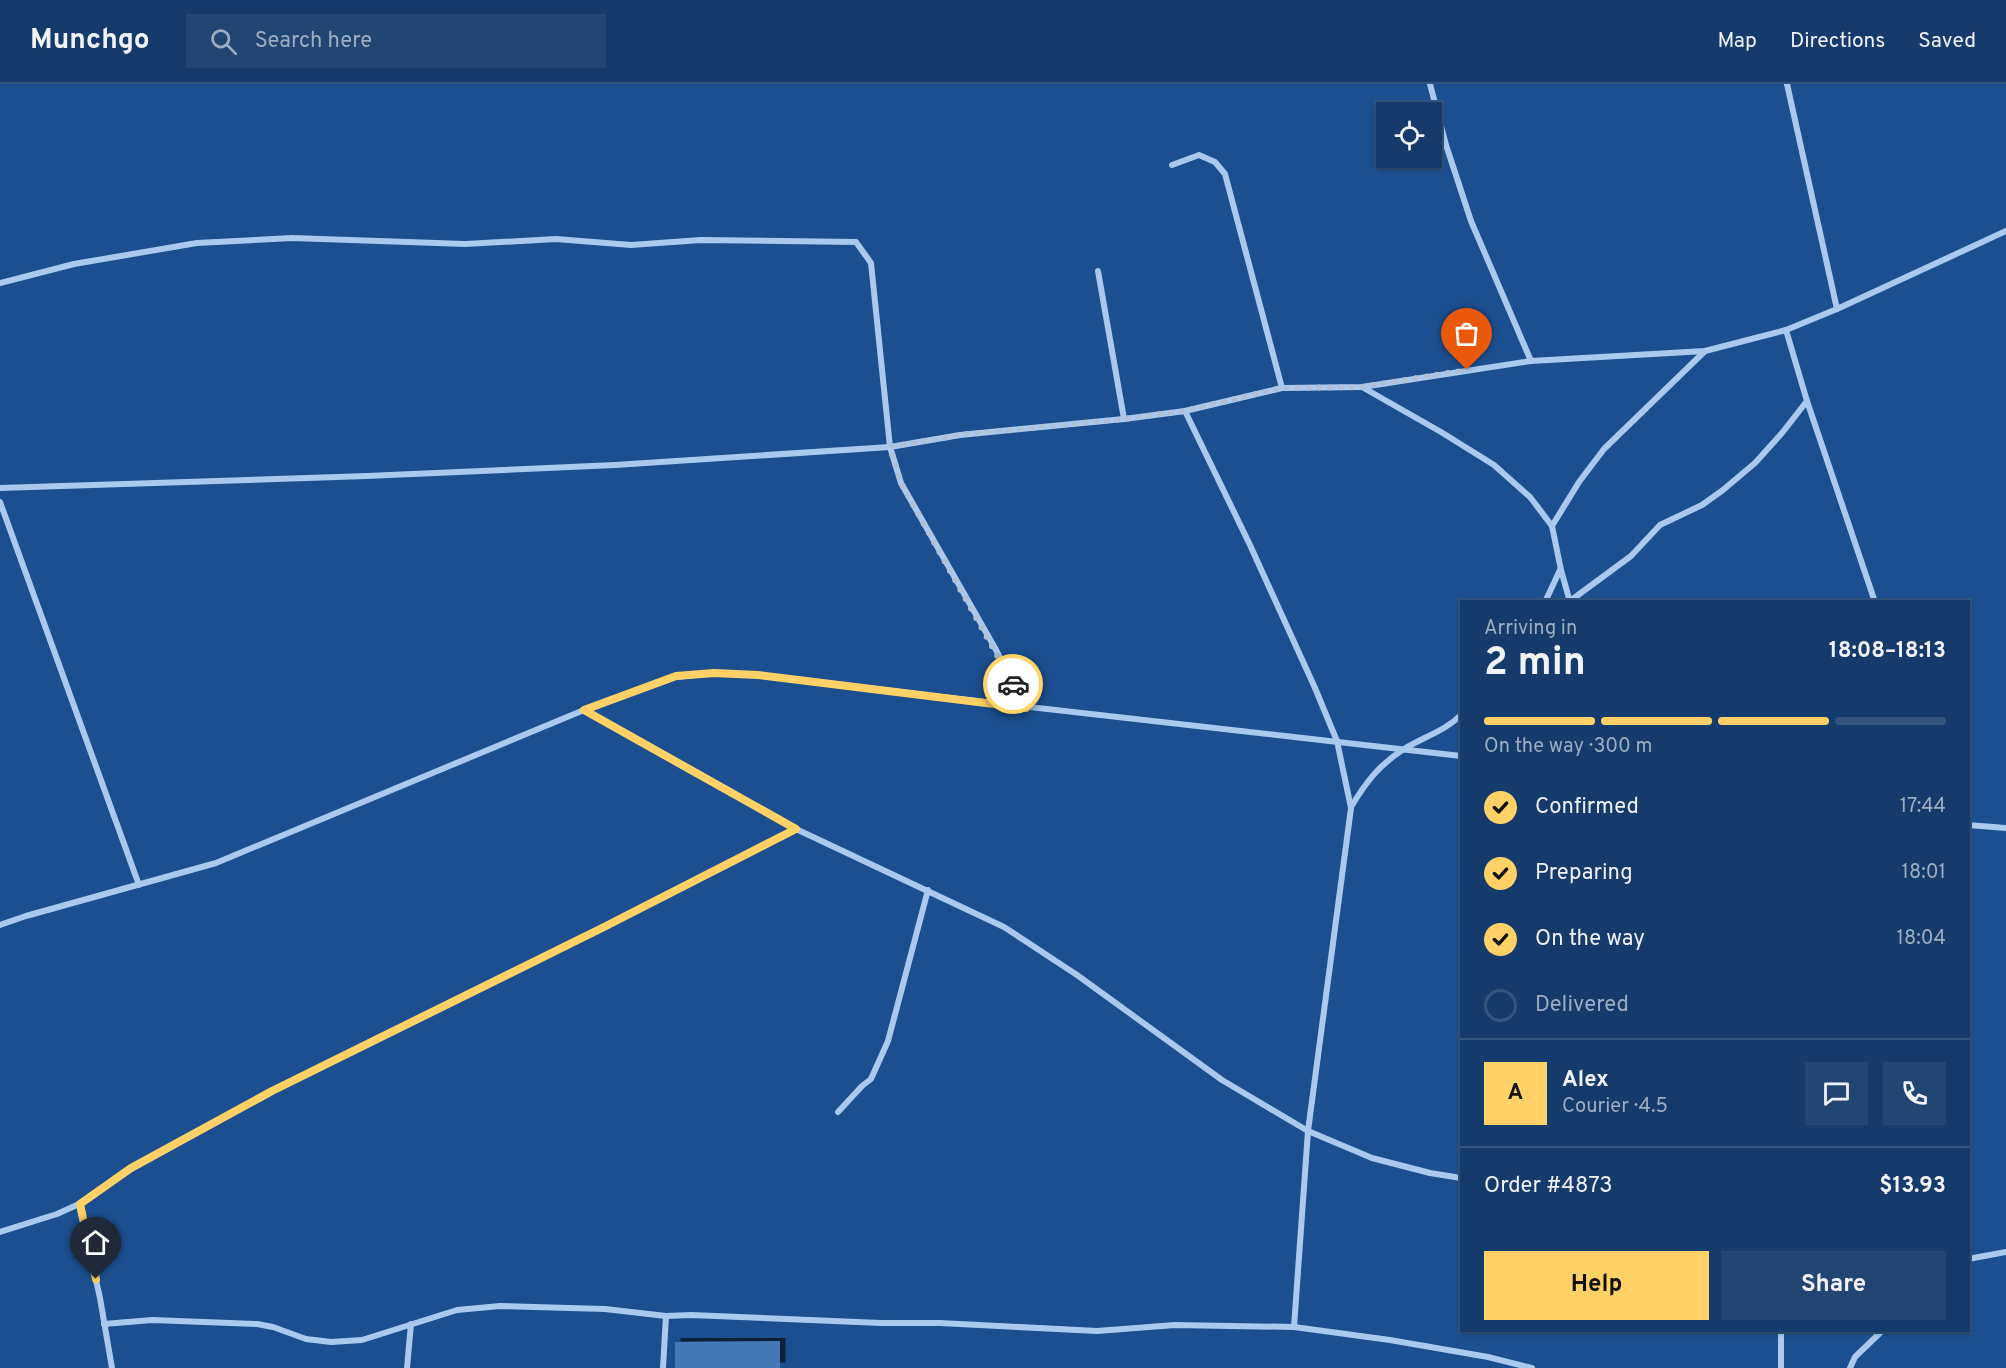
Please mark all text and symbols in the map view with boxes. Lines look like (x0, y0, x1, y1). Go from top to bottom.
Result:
search box (186, 14, 606, 68)
text: Munchgo (30, 23, 150, 59)
icon: search (207, 25, 240, 58)
text: Search here (255, 28, 372, 55)
text: Map (1717, 28, 1757, 55)
text: Directions (1790, 28, 1885, 55)
text: Saved (1918, 28, 1976, 55)
map controls (1376, 102, 1442, 168)
button: locate (1376, 102, 1442, 168)
pin (1441, 308, 1492, 370)
icon: bag (1450, 317, 1483, 350)
text: Arriving in (1484, 616, 1577, 642)
text: 18:08–18:13 (1829, 638, 1946, 665)
text: 2 min (1484, 640, 1586, 689)
courier (983, 654, 1043, 714)
icon: car (997, 668, 1030, 701)
text: On the way · 300 m (1484, 734, 1652, 760)
icon: check (1484, 791, 1517, 824)
text: Confirmed (1535, 794, 1639, 821)
text: 17:44 (1900, 794, 1946, 820)
icon: check (1484, 857, 1517, 890)
text: Preparing (1535, 860, 1633, 887)
text: 18:01 (1902, 860, 1946, 886)
icon: check (1484, 923, 1517, 956)
text: On the way (1535, 926, 1645, 953)
text: 18:04 (1897, 926, 1946, 952)
text: Delivered (1535, 992, 1629, 1019)
button: chat (1805, 1062, 1868, 1125)
button: phone (1883, 1062, 1946, 1125)
text: Alex (1562, 1067, 1609, 1094)
text: A (1508, 1080, 1523, 1107)
text: Courier · 4.5 (1562, 1094, 1668, 1120)
text: Order #4873 (1484, 1173, 1613, 1200)
text: $13.93 (1879, 1173, 1946, 1200)
pin (70, 1217, 121, 1279)
icon: home (79, 1226, 112, 1259)
button: Help (1484, 1251, 1709, 1320)
button: Share (1721, 1251, 1946, 1320)

